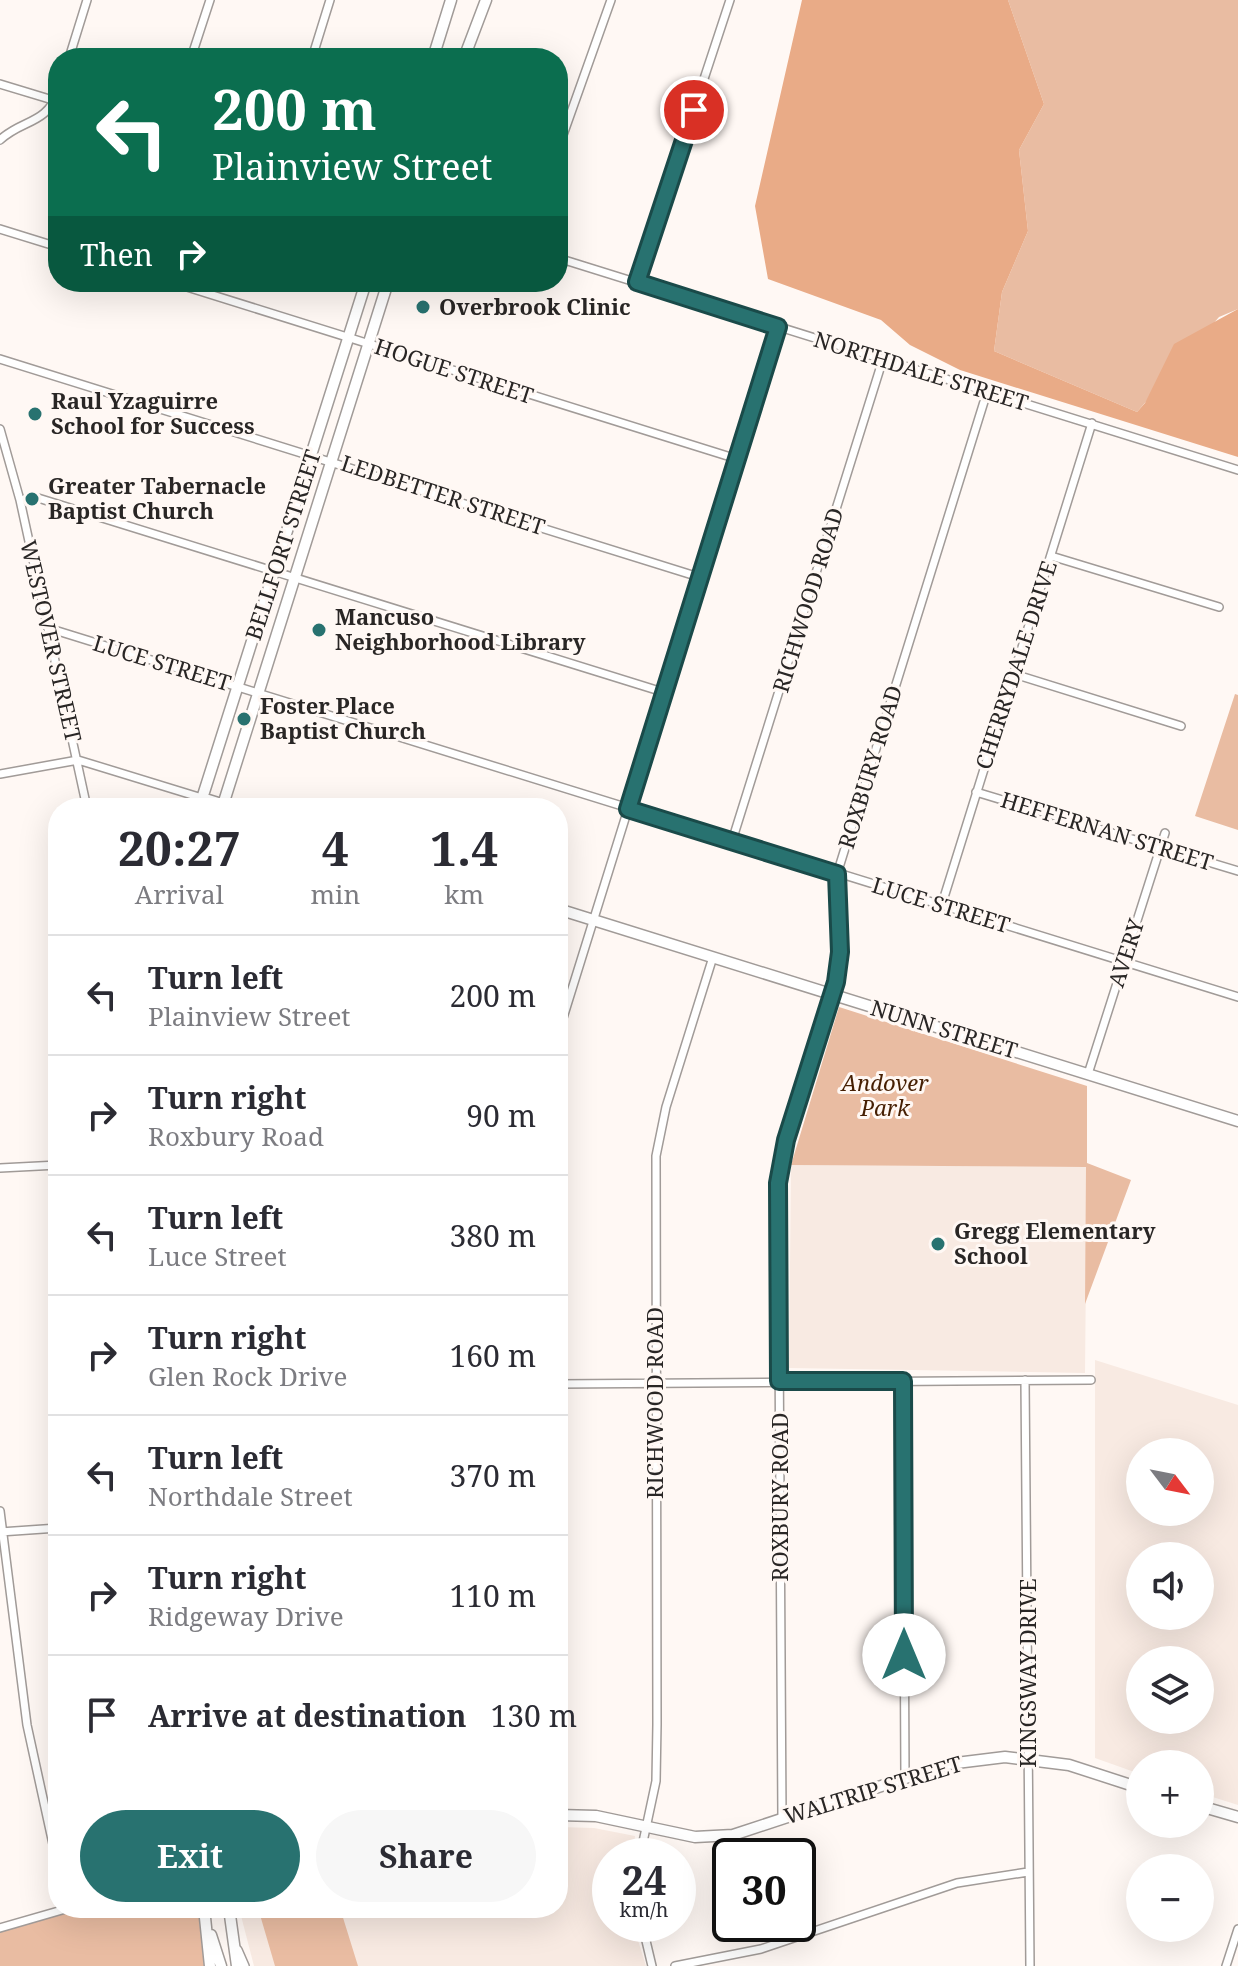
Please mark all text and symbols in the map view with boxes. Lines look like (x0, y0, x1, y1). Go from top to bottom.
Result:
text: 200 m (212, 70, 377, 146)
pin (660, 76, 728, 144)
icon: left (80, 80, 184, 184)
icon: arrive (672, 88, 716, 132)
text: Plainview Street (212, 142, 492, 191)
icon: right (169, 232, 213, 276)
text: Then (80, 234, 153, 275)
place label: Overbrook Clinic (439, 291, 631, 321)
marker: Overbrook Clinic (414, 298, 432, 316)
street label: NORTHDALE STREET (810, 323, 1033, 417)
street label: HOGUE STREET (371, 330, 538, 410)
place label: Raul Yzaguirre School for Success (51, 385, 255, 440)
marker: Raul Yzaguirre School for Success (26, 405, 44, 423)
street label: BELLFORT STREET (237, 445, 327, 644)
street label: LEDBETTER STREET (338, 447, 550, 541)
place label: Greater Tabernacle Baptist Church (48, 470, 266, 525)
marker: Greater Tabernacle Baptist Church (23, 490, 41, 508)
street label: RICHWOOD ROAD (765, 504, 849, 696)
street label: WESTOVER STREET (14, 537, 90, 745)
street label: CHERRYDALE DRIVE (967, 556, 1063, 773)
place label: Mancuso Neighborhood Library (335, 601, 586, 656)
marker: Mancuso Neighborhood Library (310, 621, 328, 639)
street label: LUCE STREET (90, 627, 235, 697)
street label: ROXBURY ROAD (830, 681, 908, 852)
place label: Foster Place Baptist Church (260, 690, 426, 745)
marker: Foster Place Baptist Church (235, 710, 253, 728)
street label: HEFFERNAN STREET (998, 783, 1218, 877)
text: 20:27 (118, 815, 241, 880)
text: 4 (322, 815, 349, 880)
text: 1.4 (430, 815, 498, 880)
street label: LUCE STREET (869, 869, 1014, 939)
text: Arrival (135, 876, 224, 912)
text: min (311, 876, 360, 912)
text: km (444, 876, 484, 912)
street label: AVERY (1100, 915, 1150, 991)
text: Turn left (148, 957, 283, 998)
icon: left (80, 973, 124, 1017)
text: 200 m (450, 975, 536, 1016)
street label: NUNN STREET (867, 991, 1022, 1065)
text: Plainview Street (148, 998, 350, 1034)
park label: Andover Park (839, 1067, 929, 1122)
text: Turn right (148, 1077, 306, 1118)
icon: right (80, 1093, 124, 1137)
text: 90 m (466, 1095, 536, 1136)
text: Roxbury Road (148, 1118, 324, 1154)
text: Turn left (148, 1197, 283, 1238)
icon: left (80, 1213, 124, 1257)
text: 380 m (450, 1215, 536, 1256)
place label: Gregg Elementary School (954, 1215, 1156, 1270)
marker: Gregg Elementary School (929, 1235, 947, 1253)
text: Luce Street (148, 1238, 287, 1274)
street label: RICHWOOD ROAD (639, 1307, 669, 1499)
text: Turn right (148, 1317, 306, 1358)
icon: right (80, 1333, 124, 1377)
text: 160 m (450, 1335, 536, 1376)
text: Glen Rock Drive (148, 1358, 347, 1394)
street label: ROXBURY ROAD (764, 1412, 794, 1582)
text: Turn left (148, 1437, 283, 1478)
north arrow (1126, 1438, 1214, 1526)
map controls (1126, 1438, 1214, 1942)
icon: left (80, 1453, 124, 1497)
text: 370 m (450, 1455, 536, 1496)
text: Northdale Street (148, 1478, 353, 1514)
button: sound (1126, 1542, 1214, 1630)
text: Turn right (148, 1557, 306, 1598)
icon: right (80, 1573, 124, 1617)
text: 110 m (450, 1575, 536, 1616)
street label: KINGSWAY DRIVE (1012, 1578, 1042, 1768)
text: Ridgeway Drive (148, 1598, 344, 1634)
position arrow (862, 1613, 946, 1697)
button: layers (1126, 1646, 1214, 1734)
icon: arrive (80, 1693, 124, 1737)
text: Arrive at destination (148, 1695, 467, 1736)
text: 130 m (491, 1695, 577, 1736)
street label: WALTRIP STREET (780, 1748, 966, 1830)
button: + (1126, 1750, 1214, 1838)
button: Exit (80, 1810, 300, 1902)
button: Share (316, 1810, 536, 1902)
speed limit sign: 30 (712, 1838, 816, 1942)
text: 24 (621, 1852, 667, 1907)
button: − (1126, 1854, 1214, 1942)
text: km/h (619, 1896, 669, 1923)

